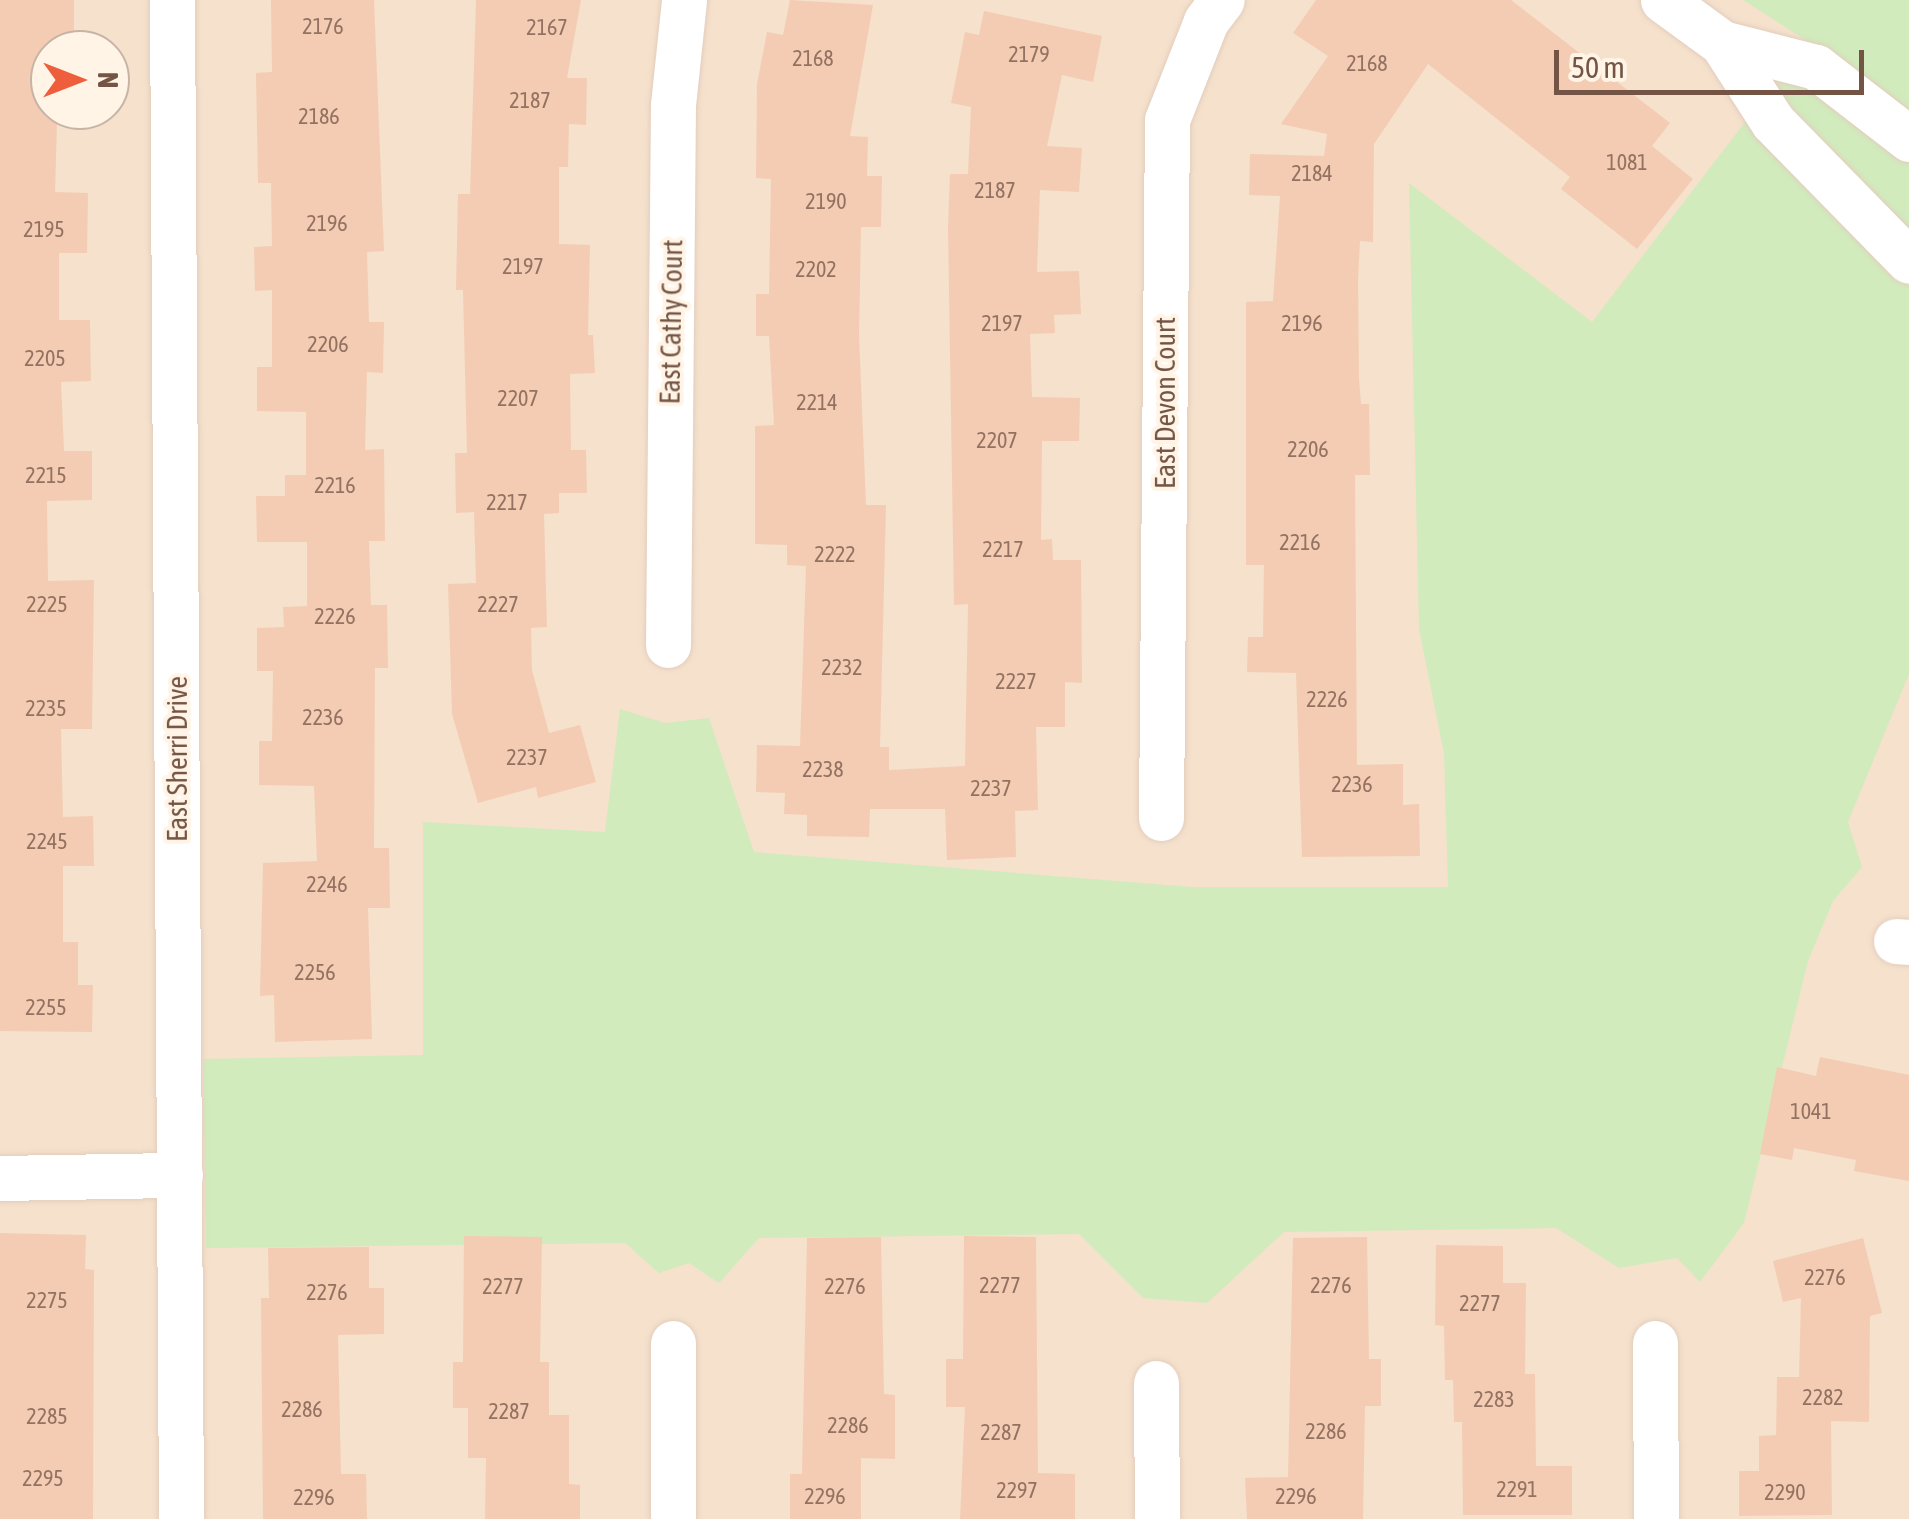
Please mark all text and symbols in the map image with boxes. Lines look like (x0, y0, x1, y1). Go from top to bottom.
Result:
house number: 2176 (302, 14, 344, 40)
house number: 2167 (526, 15, 568, 41)
north arrow (30, 30, 130, 130)
scale bar (1559, 30, 1869, 92)
house number: 2179 (1008, 42, 1050, 68)
house number: 2168 (792, 46, 834, 72)
text: 50 m (1571, 50, 1625, 84)
house number: 2168 (1346, 51, 1388, 77)
text: N (92, 72, 124, 88)
house number: 2187 (509, 88, 551, 114)
house number: 2186 (298, 104, 340, 130)
house number: 1081 (1606, 150, 1648, 176)
house number: 2184 (1291, 161, 1333, 187)
house number: 2187 (974, 178, 1016, 204)
house number: 2190 (805, 189, 847, 215)
house number: 2196 (306, 211, 348, 237)
house number: 2195 (23, 217, 65, 243)
street label: East Cathy Court (653, 239, 689, 405)
house number: 2197 (502, 254, 544, 280)
house number: 2202 (795, 257, 837, 283)
house number: 2197 (981, 311, 1023, 337)
house number: 2196 (1281, 311, 1323, 337)
street label: East Devon Court (1148, 317, 1182, 489)
house number: 2206 (307, 332, 349, 358)
house number: 2205 (24, 346, 66, 372)
house number: 2207 (497, 386, 539, 412)
house number: 2214 (796, 390, 838, 416)
house number: 2207 (976, 428, 1018, 454)
house number: 2206 (1287, 437, 1329, 463)
house number: 2215 (25, 463, 67, 489)
house number: 2216 (314, 473, 356, 499)
house number: 2217 (486, 490, 528, 516)
house number: 2216 (1279, 530, 1321, 556)
house number: 2217 (982, 537, 1024, 563)
house number: 2222 (814, 542, 856, 568)
house number: 2225 (26, 592, 68, 618)
house number: 2227 (477, 592, 519, 618)
house number: 2226 (314, 604, 356, 630)
house number: 2232 (821, 655, 863, 681)
house number: 2227 (995, 669, 1037, 695)
street label: East Sherri Drive (160, 676, 194, 842)
house number: 2226 (1306, 687, 1348, 713)
house number: 2235 (25, 696, 67, 722)
house number: 2236 (302, 705, 344, 731)
house number: 2237 (506, 745, 548, 771)
house number: 2238 (802, 757, 844, 783)
house number: 2236 (1331, 772, 1373, 798)
house number: 2237 (970, 776, 1012, 802)
house number: 2245 (26, 829, 68, 855)
house number: 2246 (306, 872, 348, 898)
house number: 2256 (294, 960, 336, 986)
house number: 2255 (25, 995, 67, 1021)
house number: 1041 (1790, 1099, 1832, 1125)
house number: 2276 (1804, 1265, 1846, 1291)
house number: 2277 (979, 1273, 1021, 1299)
house number: 2276 (1310, 1273, 1352, 1299)
house number: 2277 (482, 1274, 524, 1300)
house number: 2276 (824, 1274, 866, 1300)
house number: 2276 (306, 1280, 348, 1306)
house number: 2275 (26, 1288, 68, 1314)
house number: 2277 (1459, 1291, 1501, 1317)
house number: 2282 (1802, 1385, 1844, 1411)
house number: 2283 (1473, 1387, 1515, 1413)
house number: 2286 (281, 1397, 323, 1423)
house number: 2287 (488, 1399, 530, 1425)
house number: 2285 (26, 1404, 68, 1430)
house number: 2286 (827, 1413, 869, 1439)
house number: 2286 (1305, 1419, 1347, 1445)
house number: 2287 (980, 1420, 1022, 1446)
house number: 2295 (22, 1466, 64, 1492)
house number: 2291 (1496, 1477, 1538, 1503)
house number: 2297 (996, 1478, 1038, 1504)
house number: 2290 (1764, 1480, 1806, 1506)
house number: 2296 (804, 1484, 846, 1510)
house number: 2296 (1275, 1484, 1317, 1510)
house number: 2296 (293, 1485, 335, 1511)

